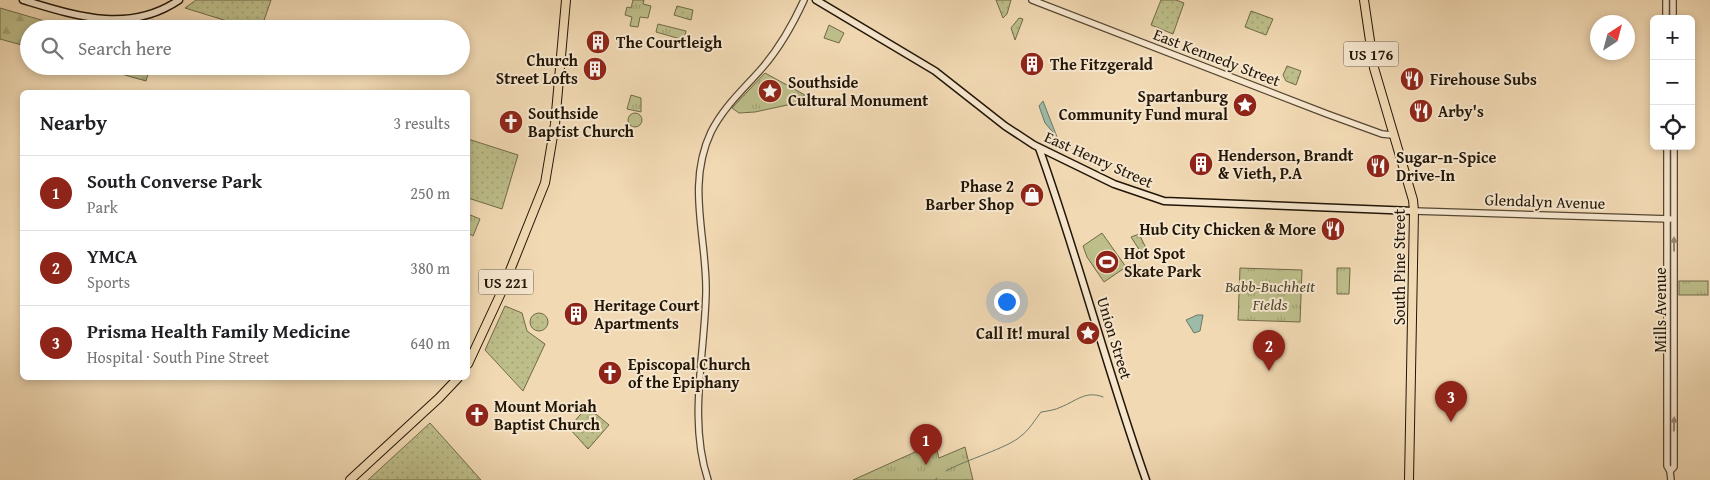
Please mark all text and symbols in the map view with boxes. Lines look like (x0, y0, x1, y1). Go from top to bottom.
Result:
north arrow (1590, 15, 1635, 60)
map controls (1650, 15, 1695, 150)
button: + (1650, 15, 1695, 60)
search box (20, 20, 470, 75)
street label: East Kennedy Street (1150, 22, 1284, 92)
building icon: The Courtleigh (585, 29, 611, 55)
place label: The Courtleigh (616, 30, 723, 54)
icon: search (38, 34, 66, 62)
text: Search here (78, 34, 172, 62)
road number: US 176 (1344, 42, 1398, 66)
place label: Church Street Lofts (496, 48, 579, 90)
building icon: The Fitzgerald (1019, 51, 1045, 77)
place label: The Fitzgerald (1050, 52, 1154, 76)
building icon: Church Street Lofts (582, 56, 608, 82)
button: − (1650, 60, 1695, 105)
restaurant icon: Firehouse Subs (1399, 66, 1425, 92)
place label: Firehouse Subs (1430, 67, 1537, 91)
place label: Southside Cultural Monument (788, 70, 928, 112)
place icon: Southside Cultural Monument (757, 78, 783, 104)
place label: Spartanburg Community Fund mural (1059, 84, 1229, 126)
place icon: Spartanburg Community Fund mural (1232, 92, 1258, 118)
restaurant icon: Arby's (1408, 98, 1434, 124)
place label: Arby's (1438, 99, 1484, 123)
place label: Southside Baptist Church (528, 101, 635, 143)
button: locate (1650, 105, 1695, 150)
text: Nearby (40, 107, 107, 138)
church icon: Southside Baptist Church (498, 109, 524, 135)
text: 3 results (393, 111, 450, 135)
street label: East Henry Street (1041, 124, 1158, 194)
place label: Henderson, Brandt & Vieth, P.A (1218, 143, 1354, 185)
place label: Sugar-n-Spice Drive-In (1396, 145, 1496, 187)
building icon: Henderson, Brandt & Vieth, P.A (1188, 151, 1214, 177)
restaurant icon: Sugar-n-Spice Drive-In (1365, 153, 1391, 179)
text: South Converse Park (87, 167, 262, 195)
place label: Phase 2 Barber Shop (926, 174, 1014, 216)
text: 1 (52, 181, 60, 205)
text: 250 m (410, 181, 450, 205)
shop icon: Phase 2 Barber Shop (1019, 182, 1045, 208)
street label: Glendalyn Avenue (1484, 187, 1606, 215)
text: Park (87, 195, 118, 219)
street label: South Pine Street (1387, 208, 1411, 325)
restaurant icon: Hub City Chicken & More (1320, 216, 1346, 242)
place label: Hub City Chicken & More (1139, 217, 1316, 241)
one-way arrow (1670, 236, 1678, 252)
place label: Hot Spot Skate Park (1124, 241, 1202, 283)
text: YMCA (87, 242, 137, 270)
sports icon: Hot Spot Skate Park (1094, 249, 1120, 275)
text: 2 (52, 256, 60, 280)
text: 380 m (410, 256, 450, 280)
street label: Mills Avenue (1648, 267, 1672, 353)
text: Sports (87, 270, 130, 294)
road number: US 221 (478, 270, 534, 294)
park label: Babb-Buchheit Fields (1224, 274, 1316, 316)
your location (994, 289, 1020, 315)
place label: Heritage Court Apartments (594, 293, 699, 335)
street label: Union Street (1091, 294, 1139, 383)
building icon: Heritage Court Apartments (563, 301, 589, 327)
text: Prisma Health Family Medicine (87, 317, 350, 345)
place icon: Call It! mural (1075, 320, 1101, 346)
place label: Call It! mural (976, 321, 1070, 345)
pin: 2 (1253, 330, 1285, 371)
text: 3 (52, 331, 60, 355)
text: 640 m (410, 331, 450, 355)
text: Hospital · South Pine Street (87, 345, 269, 369)
place label: Episcopal Church of the Epiphany (628, 352, 751, 394)
church icon: Episcopal Church of the Epiphany (597, 360, 623, 386)
pin: 3 (1435, 381, 1467, 422)
place label: Mount Moriah Baptist Church (494, 394, 601, 436)
church icon: Mount Moriah Baptist Church (464, 402, 490, 428)
one-way arrow (1670, 416, 1678, 432)
pin: 1 (910, 424, 942, 465)

